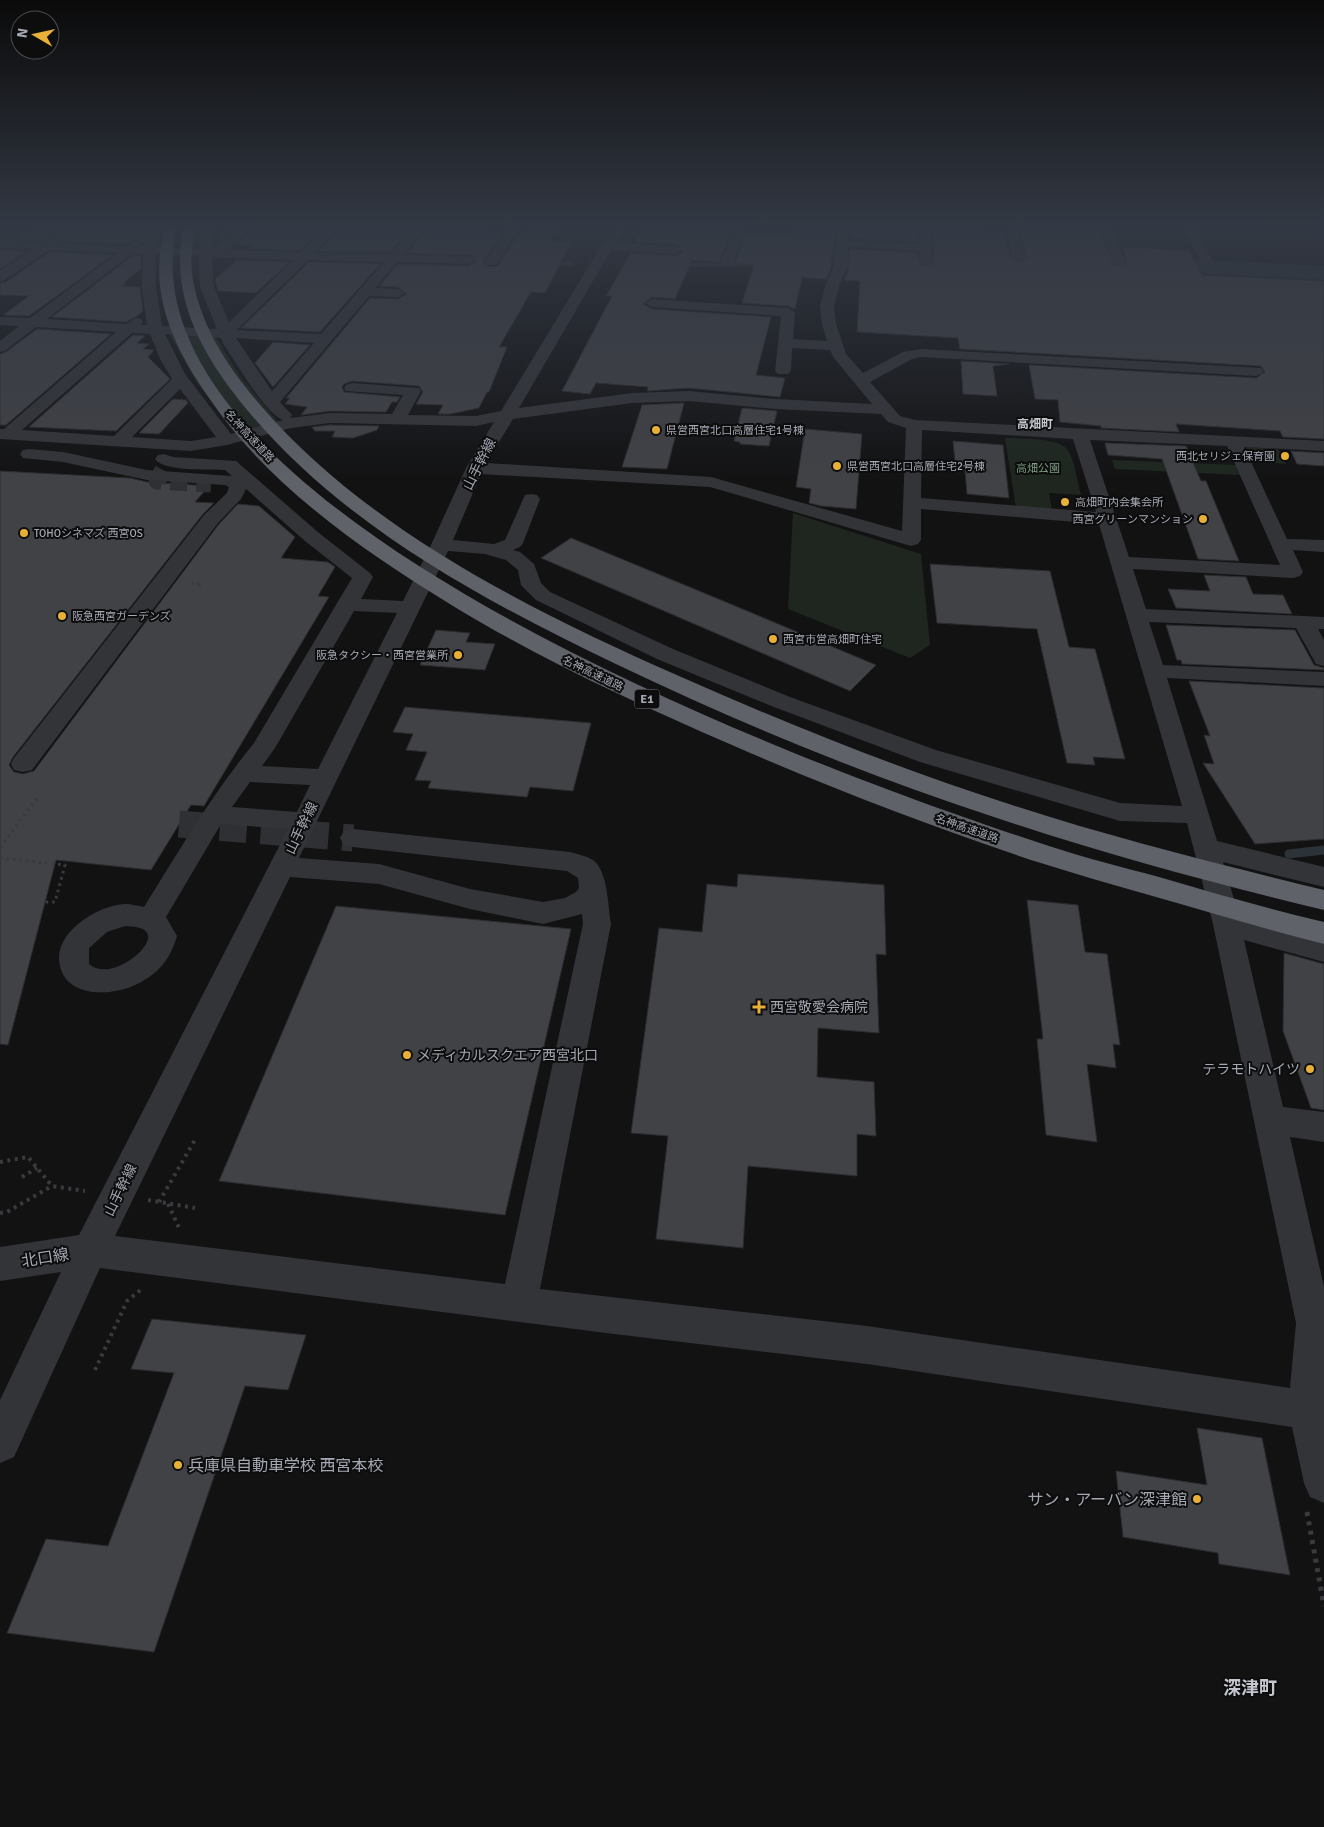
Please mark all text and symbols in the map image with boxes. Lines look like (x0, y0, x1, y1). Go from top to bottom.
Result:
north arrow (10, 10, 60, 60)
text: N (13, 27, 32, 39)
street label: 名神高速道路 (222, 408, 277, 465)
district label: 高畑町 (1017, 417, 1053, 432)
marker: 県営西宮北口高層住宅1号棟 (650, 424, 662, 436)
place label: 県営西宮北口高層住宅1号棟 (666, 424, 804, 437)
street label: 山手幹線 (459, 435, 500, 493)
place label: 西北セリジェ保育園 (1176, 450, 1275, 463)
marker: 西北セリジェ保育園 (1279, 450, 1291, 462)
marker: 県営西宮北口高層住宅2号棟 (831, 460, 843, 472)
place label: 県営西宮北口高層住宅2号棟 (847, 460, 985, 473)
park label: 高畑公園 (1016, 462, 1060, 475)
marker: 高畑町内会集会所 (1059, 496, 1071, 508)
place label: 高畑町内会集会所 (1075, 496, 1164, 509)
place label: 西宮グリーンマンション (1073, 513, 1193, 526)
marker: 西宮グリーンマンション (1197, 513, 1209, 525)
marker: TOHOシネマズ 西宮OS (18, 527, 30, 539)
place label: TOHOシネマズ 西宮OS (34, 527, 143, 540)
marker: 阪急西宮ガーデンズ (56, 610, 68, 622)
place label: 阪急西宮ガーデンズ (72, 610, 171, 623)
marker: 西宮市営高畑町住宅 (767, 633, 779, 645)
place label: 西宮市営高畑町住宅 (783, 633, 882, 646)
place label: 阪急タクシー・西宮営業所 (316, 649, 449, 662)
marker: 阪急タクシー・西宮営業所 (452, 649, 464, 661)
street label: 名神高速道路 (560, 653, 625, 694)
road number: E1 (634, 690, 660, 709)
street label: 山手幹線 (282, 799, 321, 857)
street label: 名神高速道路 (934, 812, 1000, 845)
place label: 西宮敬愛会病院 (770, 999, 868, 1016)
marker: 西宮敬愛会病院 (752, 1000, 766, 1014)
place label: メディカルスクエア西宮北口 (417, 1047, 598, 1064)
marker: メディカルスクエア西宮北口 (401, 1049, 413, 1061)
place label: テラモトハイツ (1202, 1061, 1300, 1078)
marker: テラモトハイツ (1304, 1063, 1316, 1075)
street label: 山手幹線 (101, 1161, 140, 1219)
street label: 北口線 (20, 1244, 70, 1272)
place label: 兵庫県自動車学校 西宮本校 (188, 1456, 384, 1476)
marker: 兵庫県自動車学校 西宮本校 (172, 1459, 184, 1471)
place label: サン・アーバン深津館 (1027, 1490, 1187, 1510)
marker: サン・アーバン深津館 (1191, 1493, 1203, 1505)
district label: 深津町 (1223, 1677, 1277, 1699)

